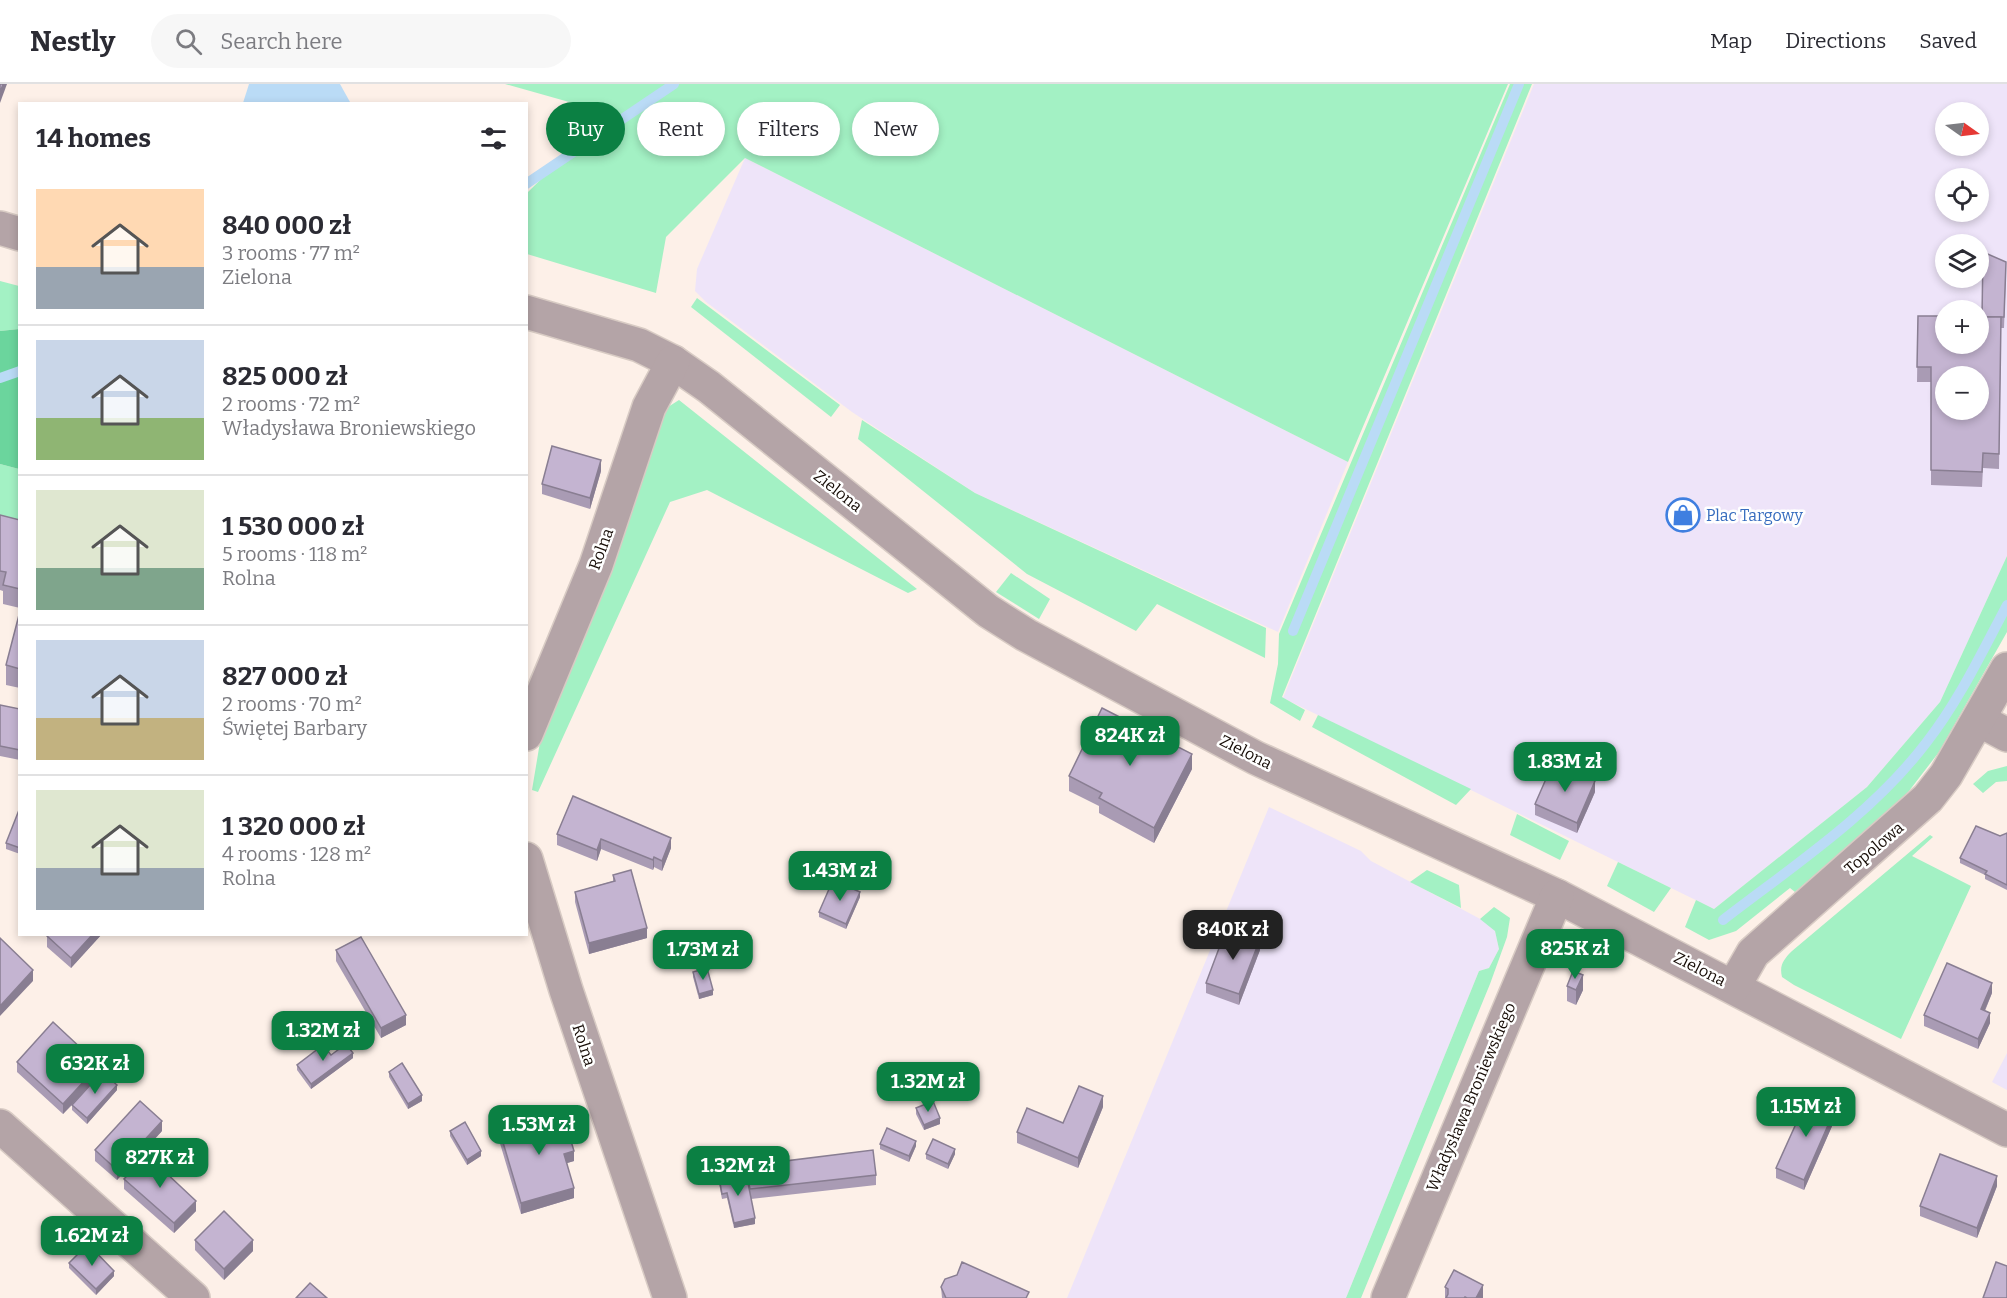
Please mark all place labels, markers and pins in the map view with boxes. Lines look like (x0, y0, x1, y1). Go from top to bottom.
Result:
shop icon: Plac Targowy (1665, 497, 1701, 533)
place label: Plac Targowy (1706, 506, 1804, 525)
pin: 824K zł (1075, 716, 1185, 767)
pin: 1.83M zł (1503, 742, 1627, 793)
pin: 1.43M zł (778, 851, 902, 902)
pin: 840K zł (1178, 910, 1288, 961)
pin: 825K zł (1520, 929, 1630, 980)
pin: 1.73M zł (641, 930, 765, 981)
pin: 1.32M zł (261, 1011, 385, 1062)
pin: 632K zł (40, 1044, 150, 1095)
pin: 1.32M zł (866, 1062, 990, 1113)
pin: 1.15M zł (1744, 1087, 1868, 1138)
pin: 1.53M zł (477, 1105, 601, 1156)
pin: 827K zł (105, 1138, 215, 1189)
pin: 1.32M zł (676, 1146, 800, 1197)
pin: 1.62M zł (30, 1216, 154, 1267)

